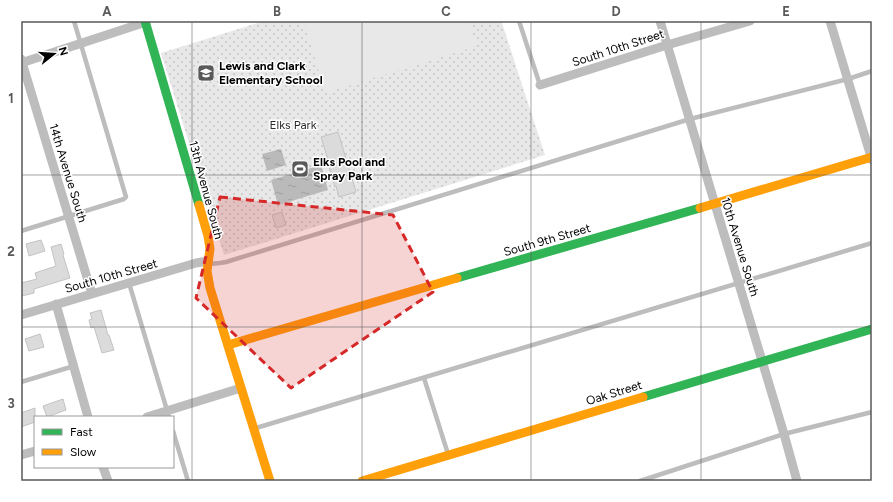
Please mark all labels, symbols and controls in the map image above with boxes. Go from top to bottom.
text: A [102,4,112,19]
text: B [273,4,281,19]
text: C [441,4,451,19]
text: D [611,4,621,19]
text: E [782,4,790,19]
street label: South 10th Street [570,26,666,69]
north arrow [34,34,74,74]
text: N [56,45,71,57]
place label: Lewis and Clark Elementary School [219,59,323,87]
school or university icon: Lewis and Clark Elementary School [196,63,216,83]
text: 1 [8,91,14,106]
park label: Elks Park [270,118,317,132]
street label: 14th Avenue South [46,122,90,224]
street label: 13th Avenue South [186,139,226,241]
place label: Elks Pool and Spray Park [313,155,385,183]
sports icon: Elks Pool and Spray Park [290,159,310,179]
street label: 10th Avenue South [718,196,762,298]
street label: South 9th Street [502,221,593,259]
text: 2 [7,244,15,259]
street label: South 10th Street [63,256,159,296]
street label: Oak Street [584,378,644,408]
text: 3 [7,396,15,411]
legend [34,416,174,468]
text: Fast [70,425,93,439]
text: Slow [70,445,97,459]

